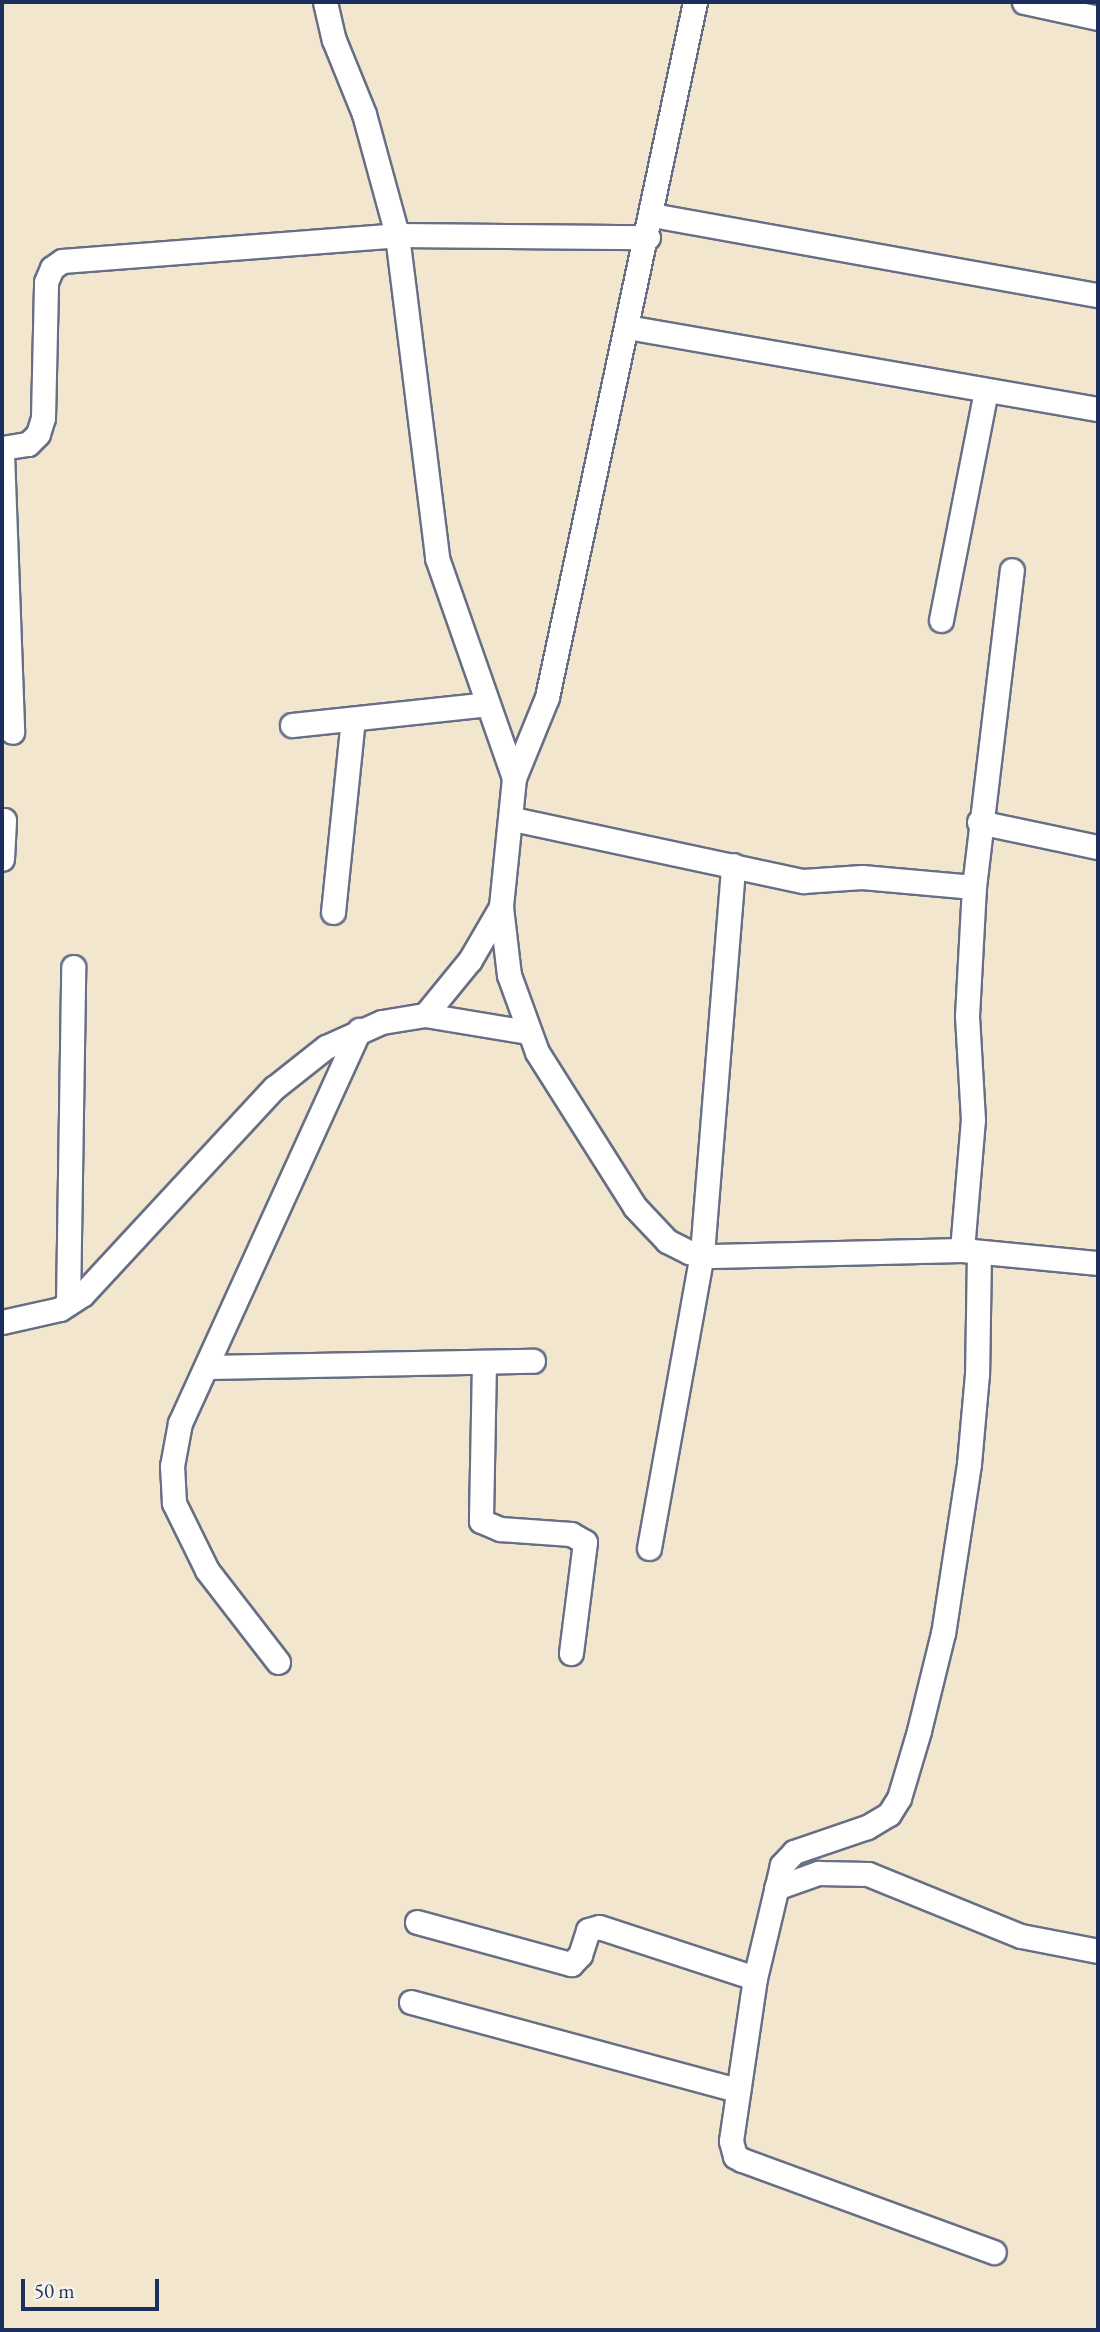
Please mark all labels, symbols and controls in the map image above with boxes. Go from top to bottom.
scale bar [24,2266,163,2310]
text: 50 m [34,2277,75,2304]

